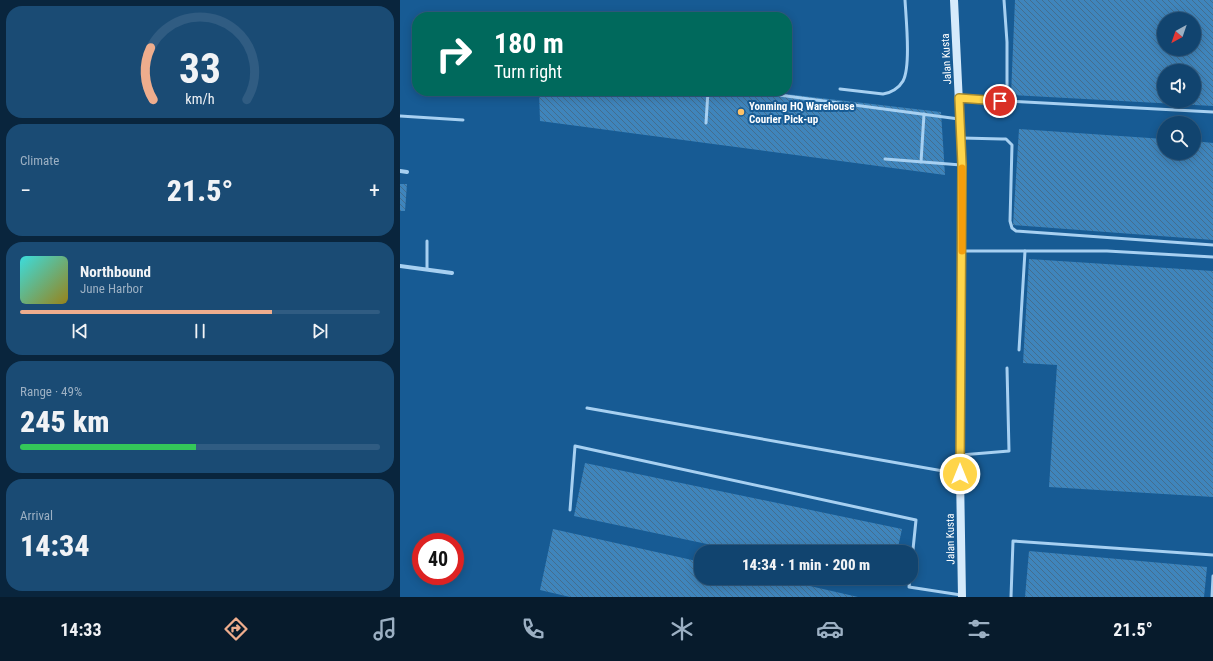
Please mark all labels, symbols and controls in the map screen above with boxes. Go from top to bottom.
north arrow [1157,12,1201,56]
map controls [1157,12,1201,160]
text: 180 m [494,27,564,60]
icon: right [428,28,480,80]
street label: Jalan Kusta [939,33,954,85]
text: 33 [179,44,221,93]
text: Turn right [494,61,562,82]
button: sound [1157,64,1201,108]
pin [983,84,1017,118]
icon: arrive [989,90,1011,112]
text: km/h [185,91,215,107]
place label: Yonming HQ Warehouse Courier Pick-up [749,100,854,126]
marker: Yonming HQ Warehouse Courier Pick-up [736,107,746,117]
button: search [1157,116,1201,160]
text: Climate [20,153,59,168]
text: 21.5° [167,173,233,208]
text: − [20,178,31,203]
text: + [369,178,380,203]
text: Northbound [80,263,151,281]
text: June Harbor [80,281,143,296]
icon: previous [69,320,91,342]
icon: pause [189,320,211,342]
icon: next [309,320,331,342]
text: Range · 49% [20,384,82,399]
text: 245 km [20,404,109,439]
position arrow [939,453,981,495]
text: Arrival [20,508,53,523]
street label: Jalan Kusta [944,513,957,565]
text: 14:34 [20,528,89,563]
speed limit sign: 40 [412,533,464,585]
text: 14:34 · 1 min · 200 m [742,556,870,574]
icon: directions [222,615,250,643]
icon: music [371,615,399,643]
icon: phone [519,615,547,643]
icon: climate [668,615,696,643]
icon: car [816,615,844,643]
icon: filters [965,615,993,643]
text: 14:33 [60,619,102,640]
text: 21.5° [1113,619,1153,640]

